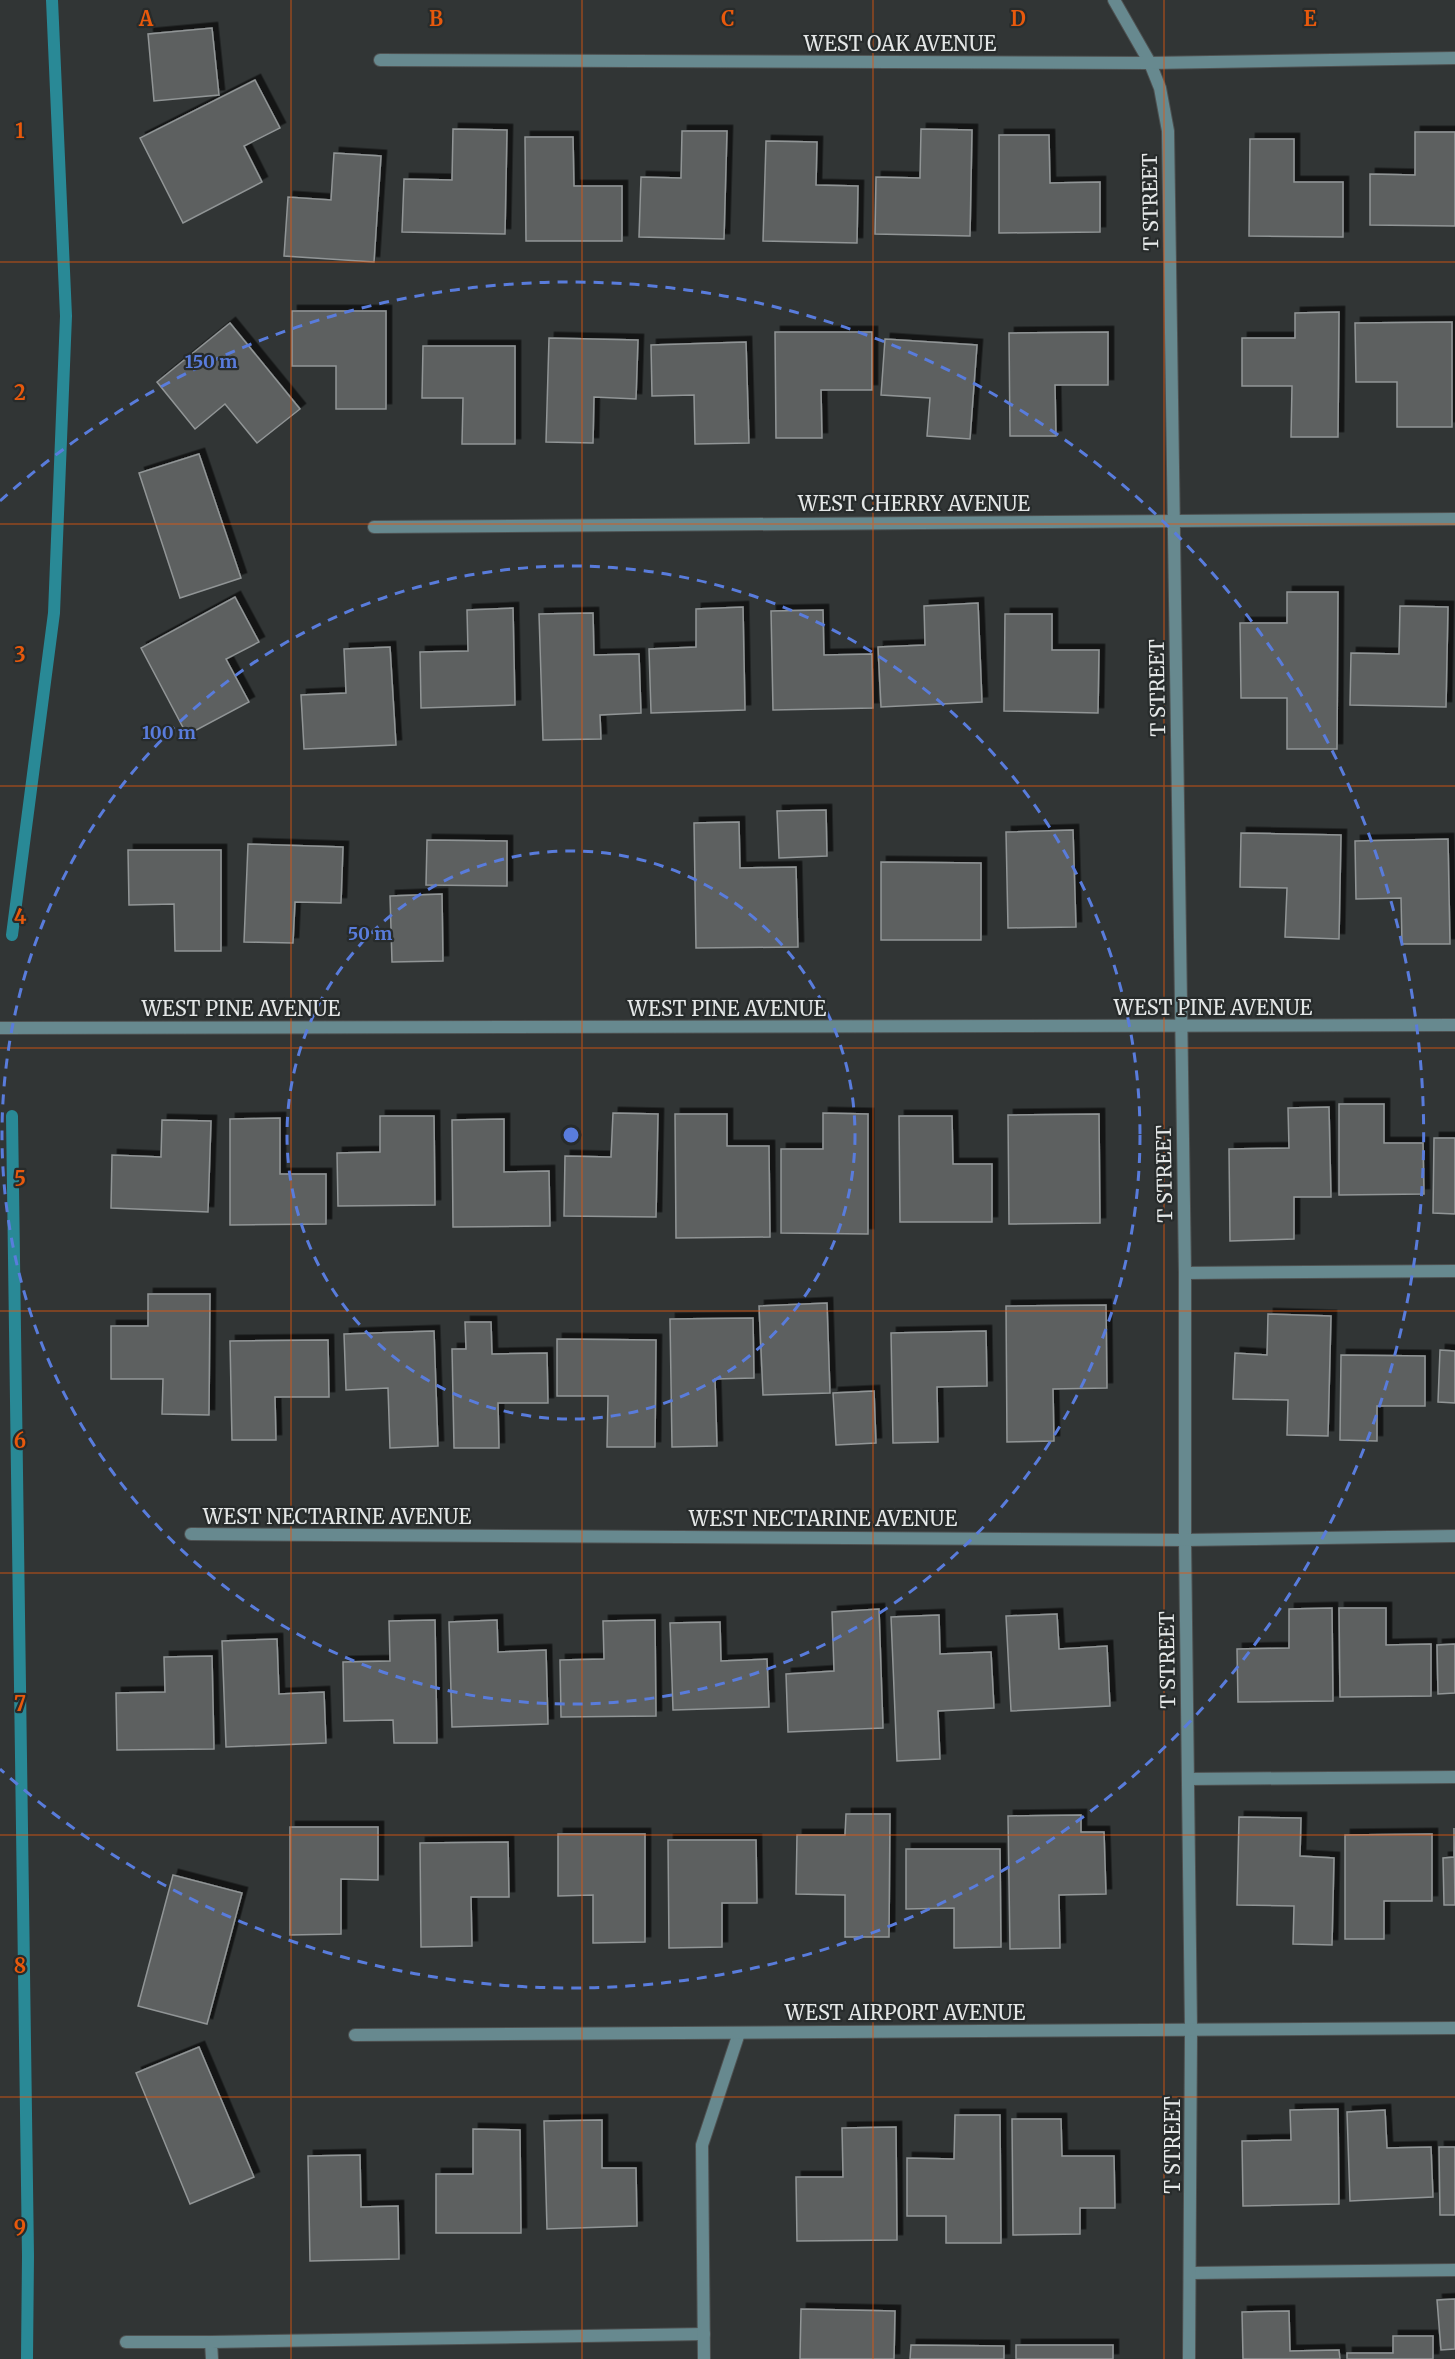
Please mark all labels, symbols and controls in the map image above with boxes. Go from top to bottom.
text: A [138,6,154,31]
text: B [429,6,443,31]
text: C [721,6,735,31]
text: D [1010,6,1026,31]
text: E [1303,6,1317,31]
street label: WEST OAK AVENUE [803,31,997,56]
text: 1 [15,118,25,143]
street label: T STREET [1137,153,1163,251]
text: 150 m [185,350,237,373]
text: 2 [14,380,26,405]
street label: WEST CHERRY AVENUE [797,491,1030,516]
street label: T STREET [1144,639,1170,737]
text: 3 [14,642,26,667]
text: 100 m [142,721,196,744]
text: 4 [14,904,27,929]
text: 50 m [348,922,392,945]
street label: WEST PINE AVENUE [1113,995,1312,1020]
street label: WEST PINE AVENUE [141,996,340,1021]
street label: WEST PINE AVENUE [627,996,826,1021]
centre of rings [561,1125,581,1145]
street label: T STREET [1151,1125,1177,1223]
text: 5 [14,1166,26,1191]
text: 6 [14,1428,26,1453]
street label: WEST NECTARINE AVENUE [202,1504,471,1529]
street label: WEST NECTARINE AVENUE [688,1506,957,1531]
street label: T STREET [1154,1611,1180,1709]
text: 7 [14,1691,26,1716]
text: 8 [14,1953,26,1978]
street label: WEST AIRPORT AVENUE [784,2000,1025,2025]
street label: T STREET [1160,2096,1185,2194]
text: 9 [14,2215,26,2240]

